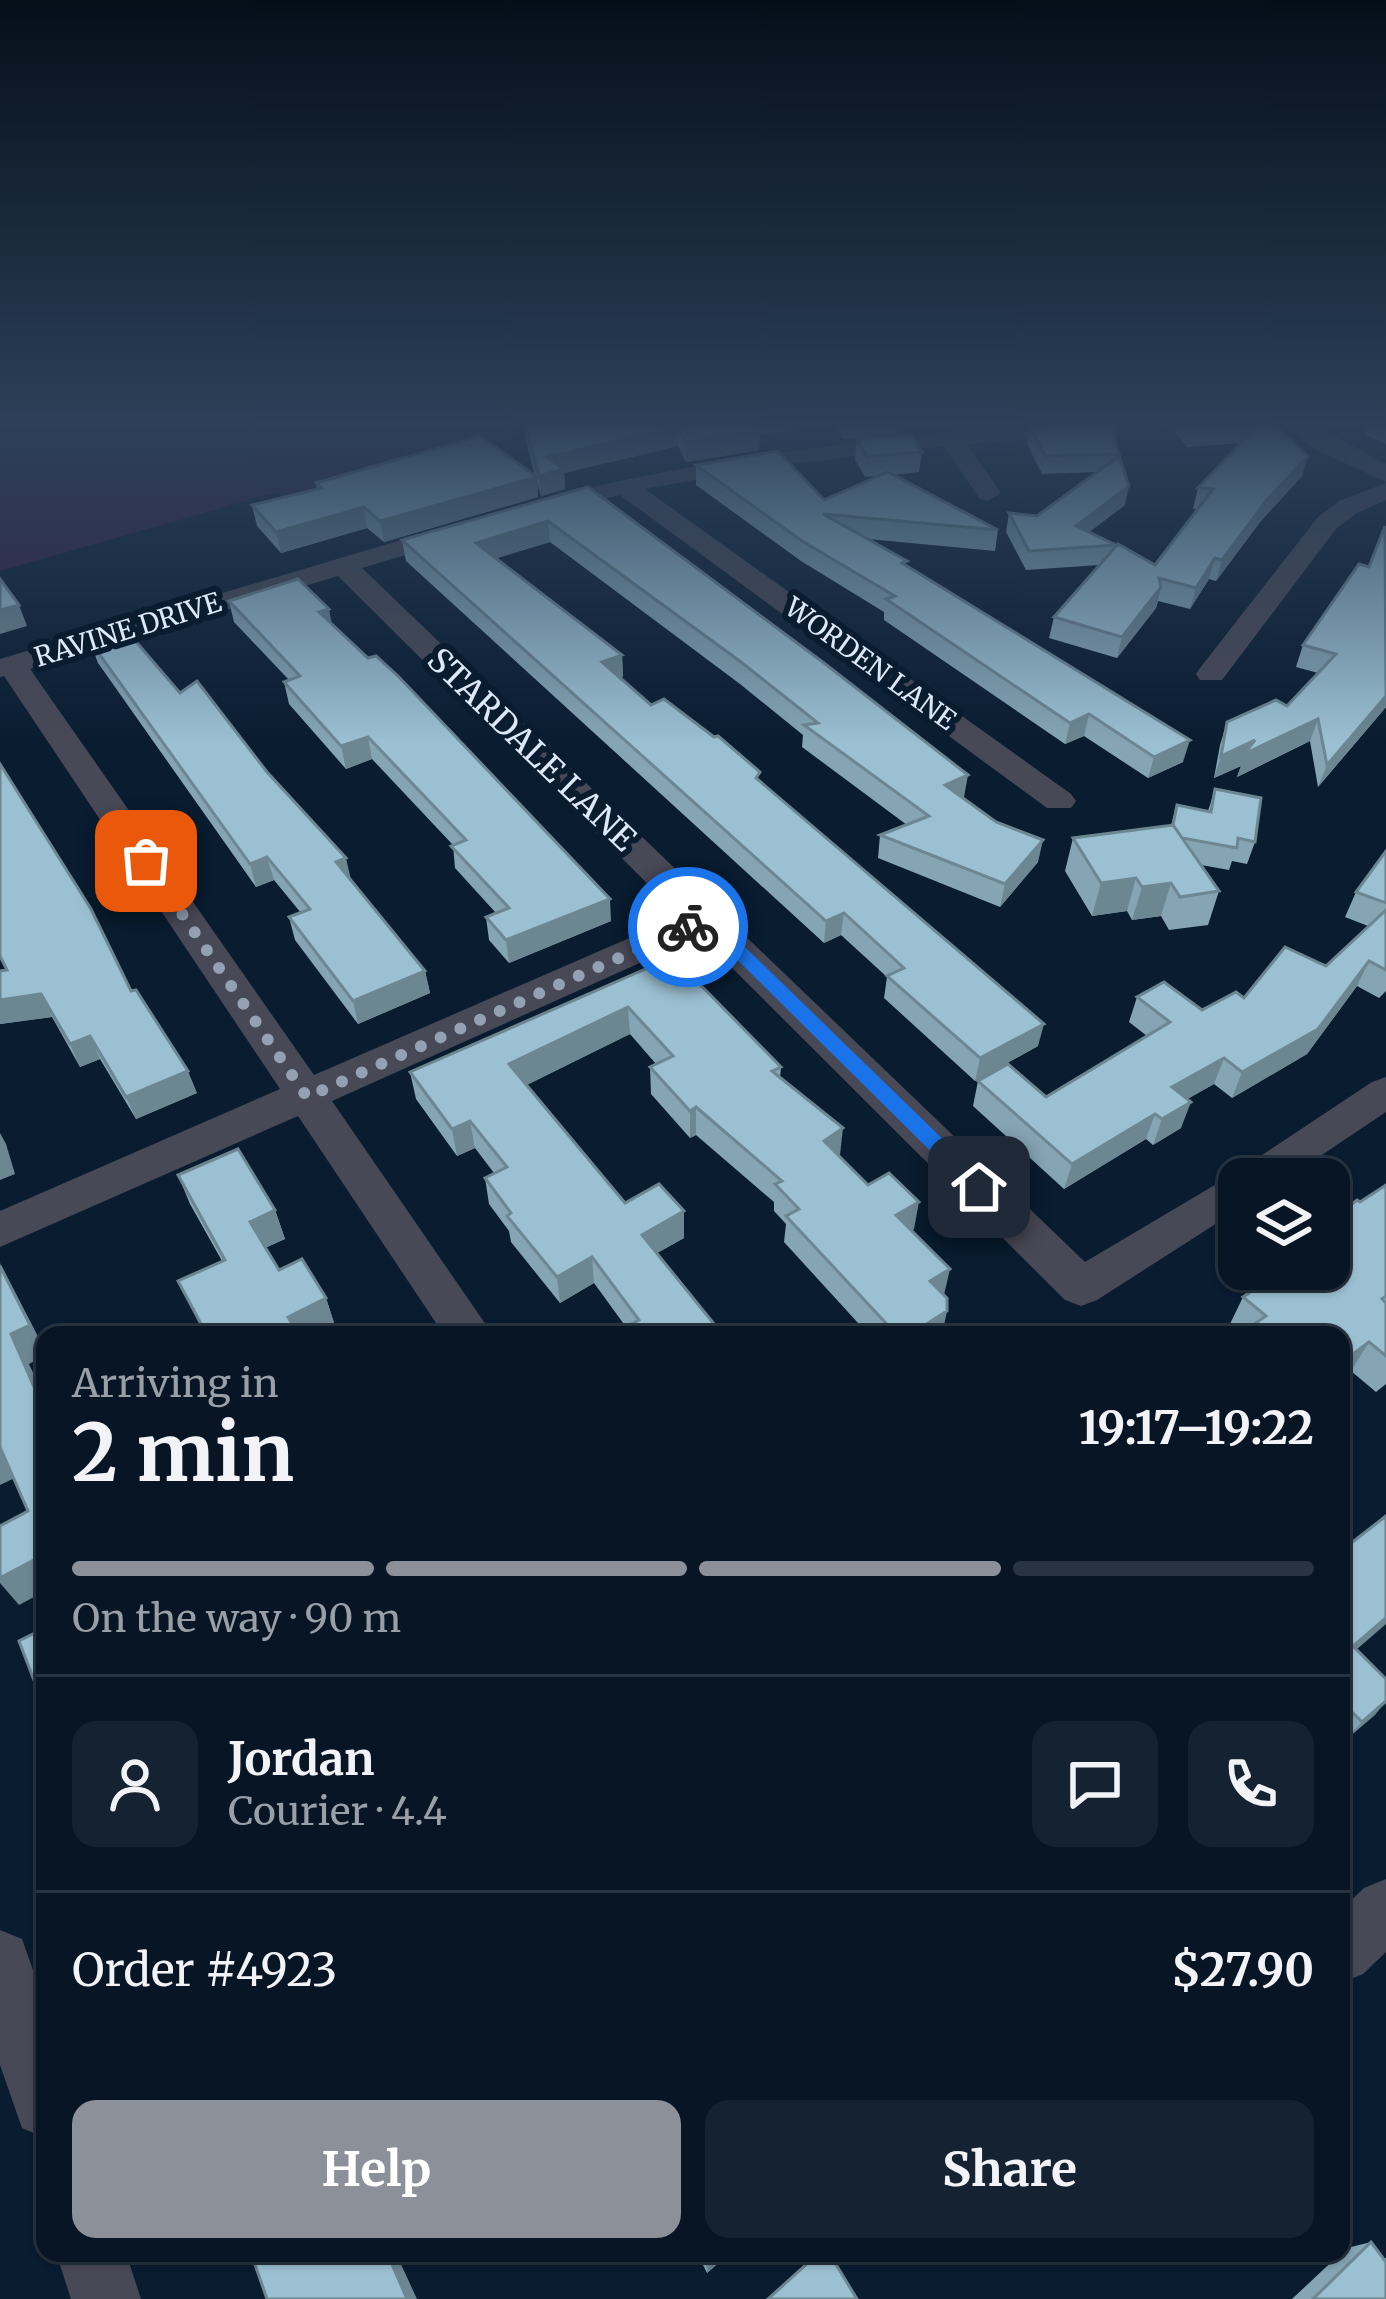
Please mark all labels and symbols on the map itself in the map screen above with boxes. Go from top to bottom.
street label: RAVINE DRIVE [30,584,225,674]
street label: WORDEN LANE [777,589,963,737]
street label: STARDALE LANE [419,639,644,859]
pin [95,810,197,912]
courier [628,867,748,987]
pin [928,1136,1030,1238]

